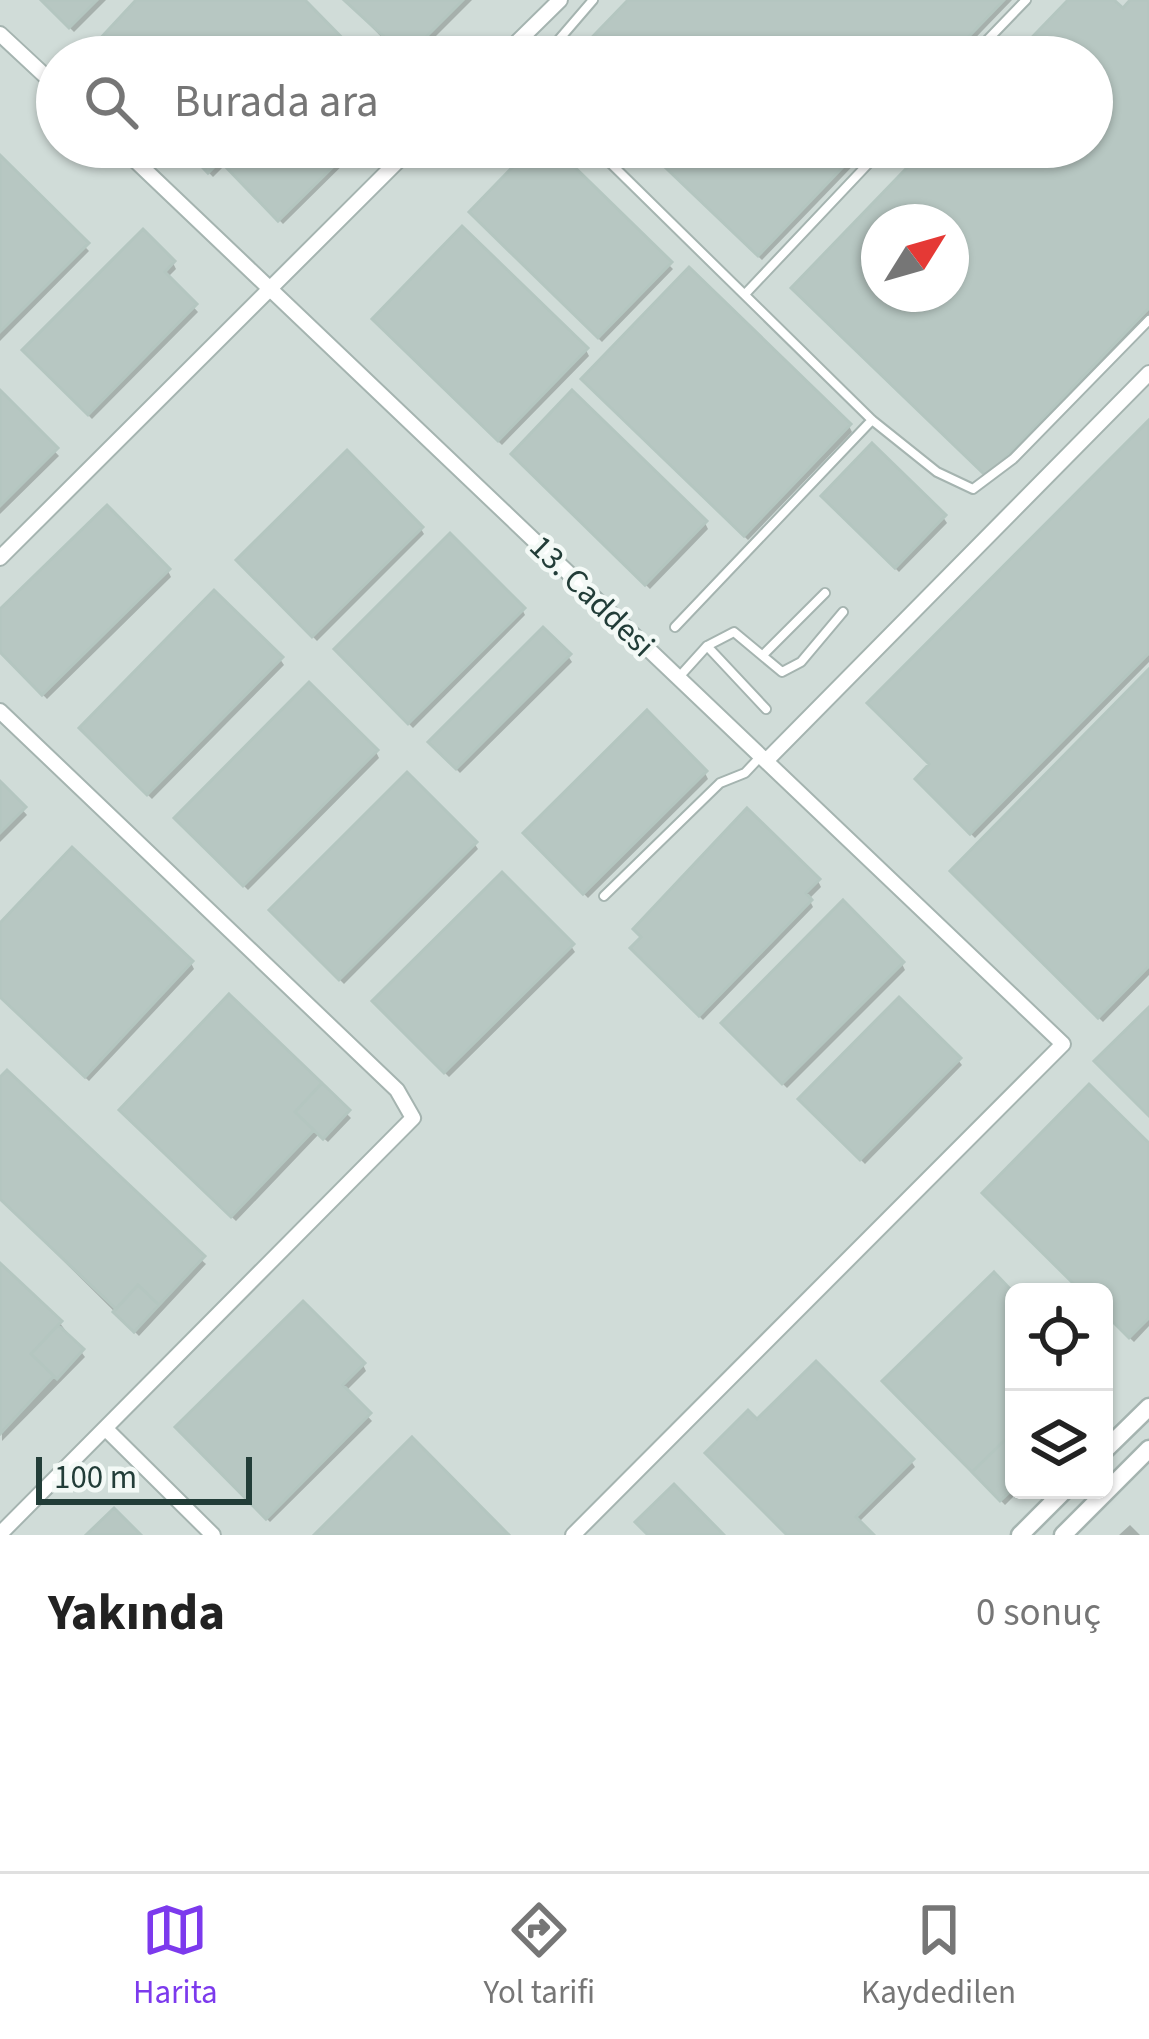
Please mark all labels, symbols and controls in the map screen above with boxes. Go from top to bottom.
search box [36,36,1113,168]
icon: search [78,69,144,135]
text: Burada ara [174,70,379,134]
north arrow [861,204,969,312]
street label: 13. Caddesi [519,524,665,668]
map controls [1005,1283,1113,1499]
button: locate [1005,1283,1113,1391]
button: layers [1005,1391,1113,1499]
scale bar [36,1451,252,1504]
text: 100 m [54,1454,137,1501]
text: Yakında [48,1577,225,1649]
text: 0 sonuç [976,1585,1101,1641]
tab: Harita [133,1897,218,2016]
tab: Yol tarifi [484,1897,595,2016]
tab: Kaydedilen [861,1897,1016,2016]

